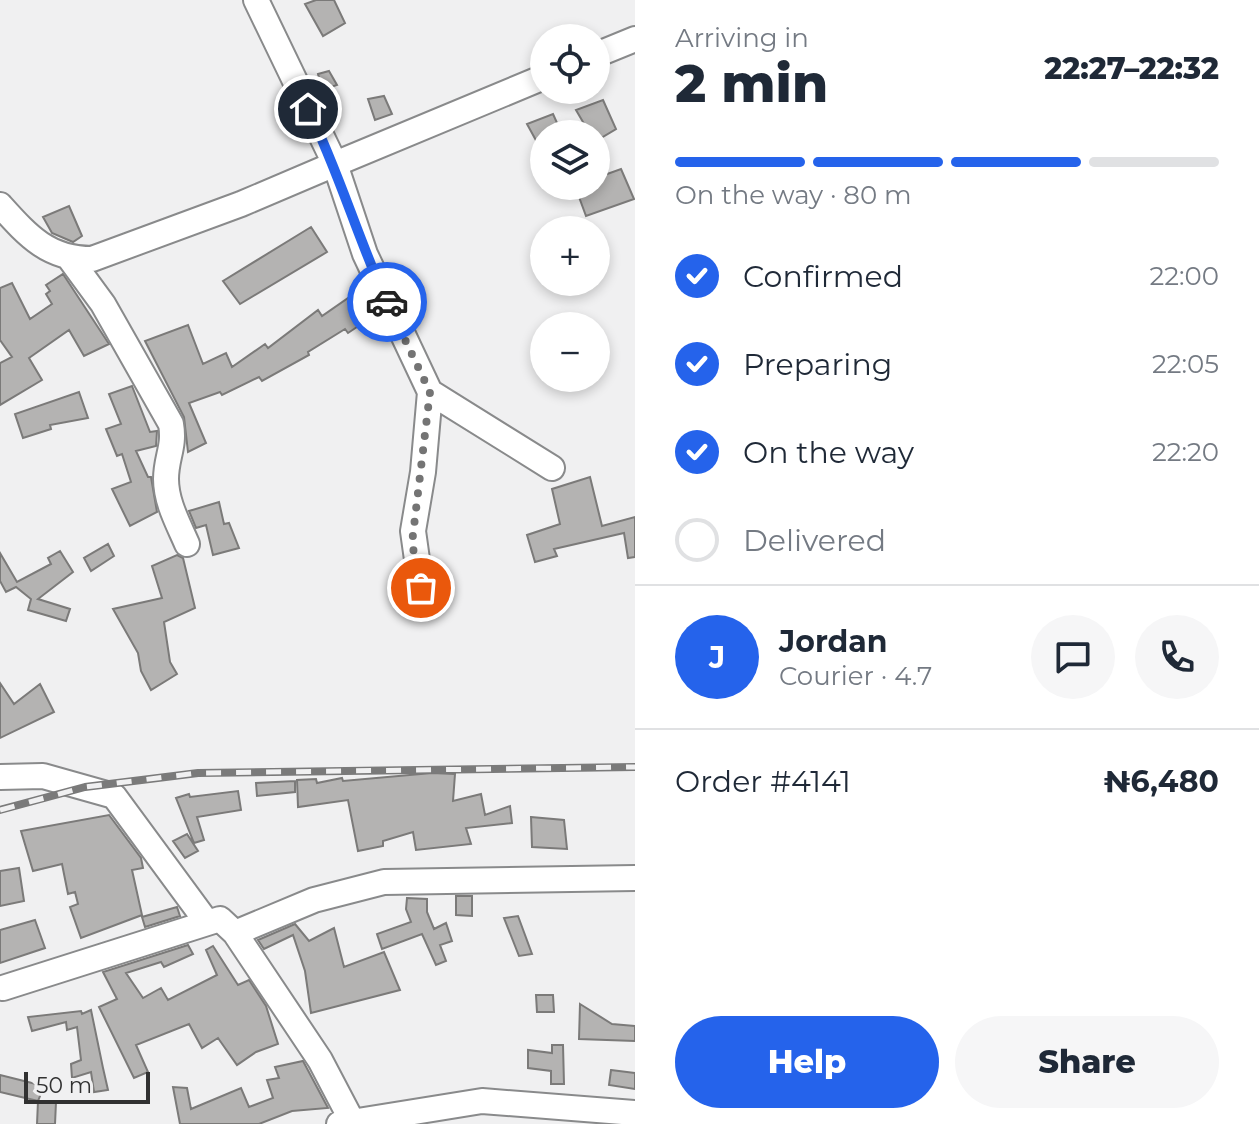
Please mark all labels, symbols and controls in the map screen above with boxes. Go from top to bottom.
text: Arriving in [675,22,809,54]
map controls [530,24,610,392]
button: locate [530,24,610,104]
text: 22:27–22:32 [1044,50,1219,87]
text: 2 min [675,52,828,115]
pin [274,75,342,143]
icon: home [286,87,330,131]
button: layers [530,120,610,200]
text: On the way · 80 m [675,179,912,211]
button: + [530,216,610,296]
icon: check [675,254,719,298]
text: Confirmed [743,258,903,295]
text: 22:00 [1150,260,1219,292]
courier [347,262,427,342]
icon: car [365,280,409,324]
button: − [530,312,610,392]
icon: check [675,342,719,386]
text: Preparing [743,346,892,383]
text: 22:05 [1152,348,1219,380]
icon: check [675,430,719,474]
text: On the way [743,434,914,471]
text: 22:20 [1152,436,1219,468]
text: Delivered [743,522,886,559]
pin [387,554,455,622]
icon: bag [399,566,443,610]
button: chat [1031,615,1115,699]
button: phone [1135,615,1219,699]
text: Jordan [779,623,888,660]
text: J [709,639,725,676]
text: Courier · 4.7 [779,660,932,692]
text: Order #4141 [675,763,851,800]
text: ₦6,480 [1104,763,1219,800]
button: Help [675,1016,939,1108]
button: Share [955,1016,1219,1108]
scale bar [24,1068,150,1104]
text: 50 m [36,1072,92,1099]

